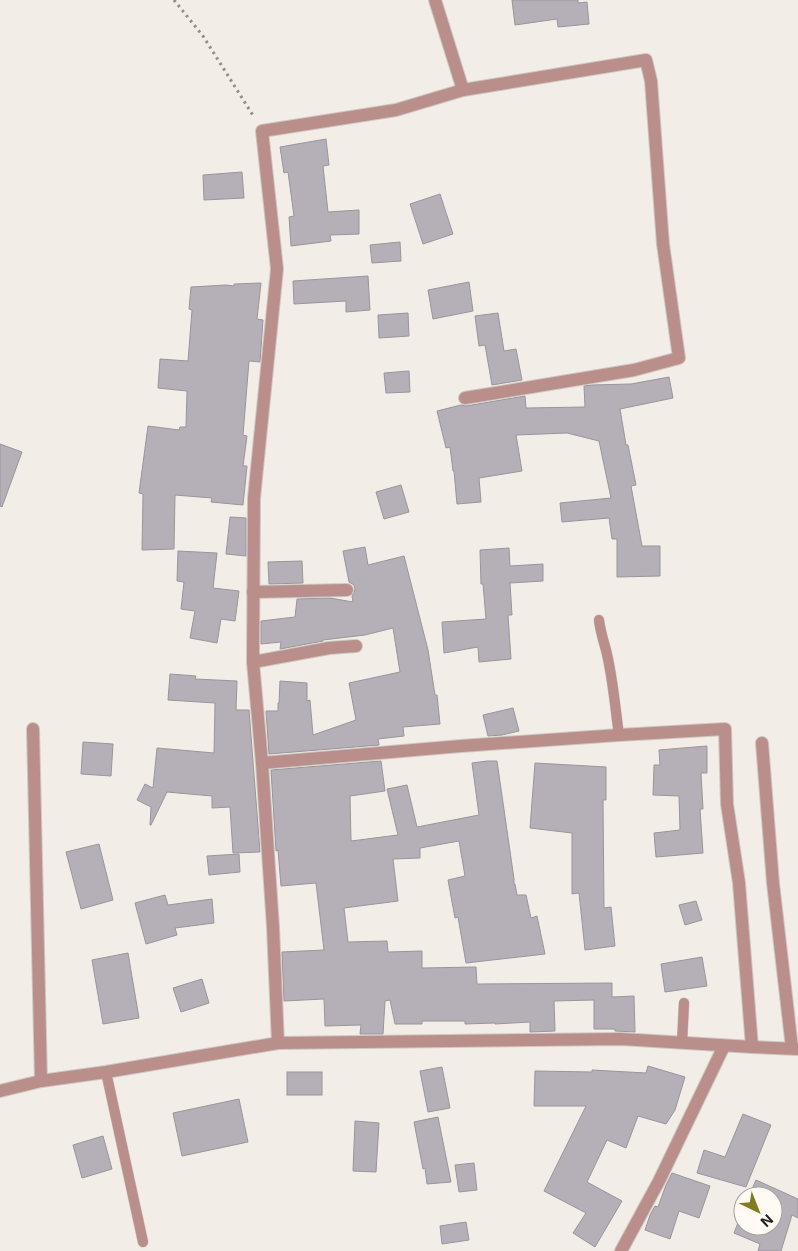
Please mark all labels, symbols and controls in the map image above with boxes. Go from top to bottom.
north arrow [733,1186,783,1236]
text: N [758,1211,777,1231]

